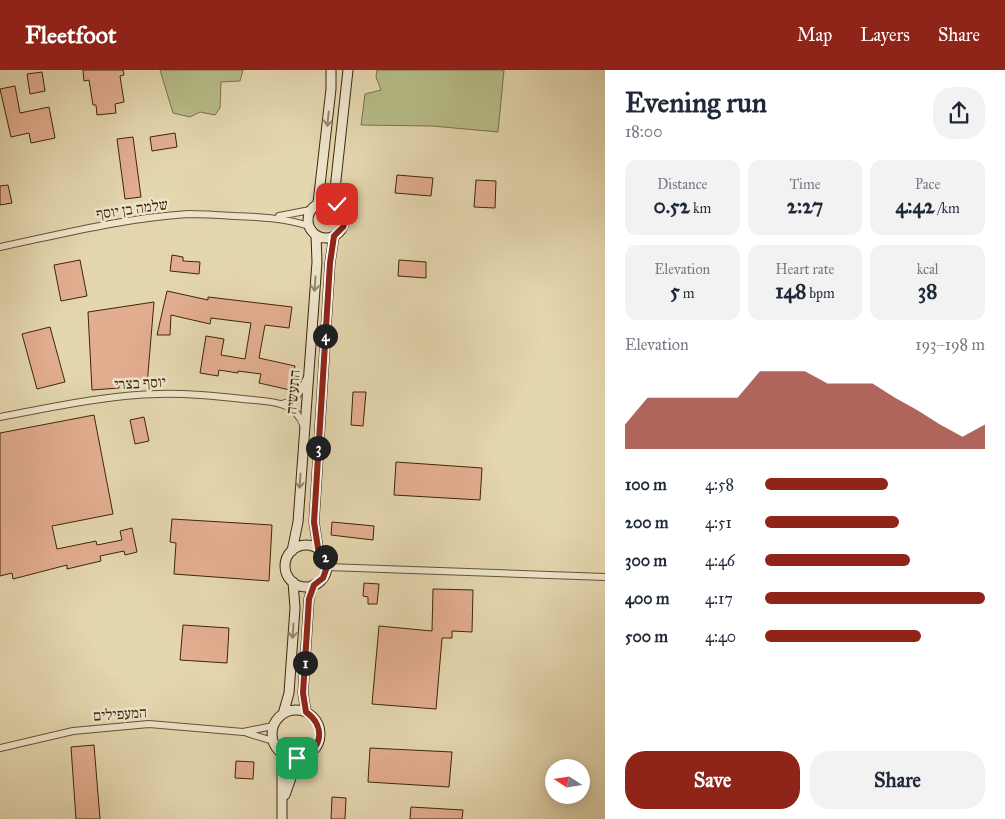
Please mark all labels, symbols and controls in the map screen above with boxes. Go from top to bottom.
text: Fleetfoot [25,20,117,50]
text: Map [797,24,832,46]
text: Layers [860,24,910,46]
text: Share [938,24,980,46]
text: Evening run [625,85,767,120]
button: share [933,87,985,139]
one-way arrow [323,110,333,126]
text: 18:00 [625,122,662,141]
text: Distance [657,176,707,193]
text: Time [789,176,820,193]
text: Pace [915,176,940,193]
pin [316,183,358,225]
icon: check [323,190,351,218]
text: 0.52 [653,193,690,219]
text: 2:27 [787,193,823,219]
text: 4:42 [896,193,935,219]
street label: שלמה בן יוסף [95,195,169,223]
text: km [690,200,711,217]
text: /km [935,200,960,217]
text: Elevation [655,261,710,278]
text: Heart rate [776,261,834,278]
text: kcal [917,261,939,278]
one-way arrow [310,276,320,292]
text: 5 [670,278,680,304]
text: 148 [775,278,806,304]
text: 38 [918,278,937,304]
text: m [680,285,695,302]
text: bpm [806,285,835,302]
pin: 4 [312,324,338,348]
text: 4 [322,328,329,345]
text: Elevation [625,335,689,354]
text: 193–198 m [915,335,985,354]
street label: התעשיה [282,369,304,415]
street label: יוסף בצרי [114,373,166,393]
pin: 3 [306,436,330,460]
text: 3 [316,440,321,457]
one-way arrow [296,473,305,489]
text: 100 m [625,475,667,494]
text: 4:58 [705,475,734,494]
text: 200 m [625,513,668,532]
text: 4:51 [705,513,732,532]
pin: 2 [312,544,338,570]
text: 2 [322,549,329,566]
text: 300 m [625,551,667,570]
text: 4:46 [705,551,735,570]
text: 400 m [625,589,669,608]
text: 4:17 [705,589,733,608]
one-way arrow [289,623,298,639]
text: 500 m [625,627,668,646]
text: 4:40 [705,627,736,646]
pin: 1 [292,650,318,676]
text: 1 [303,655,308,672]
street label: המעפילים [92,703,148,725]
pin [276,737,318,779]
icon: arrive [283,744,311,772]
button: Save [625,751,800,809]
button: Share [810,751,985,809]
north arrow [545,759,590,804]
map controls [545,759,590,804]

